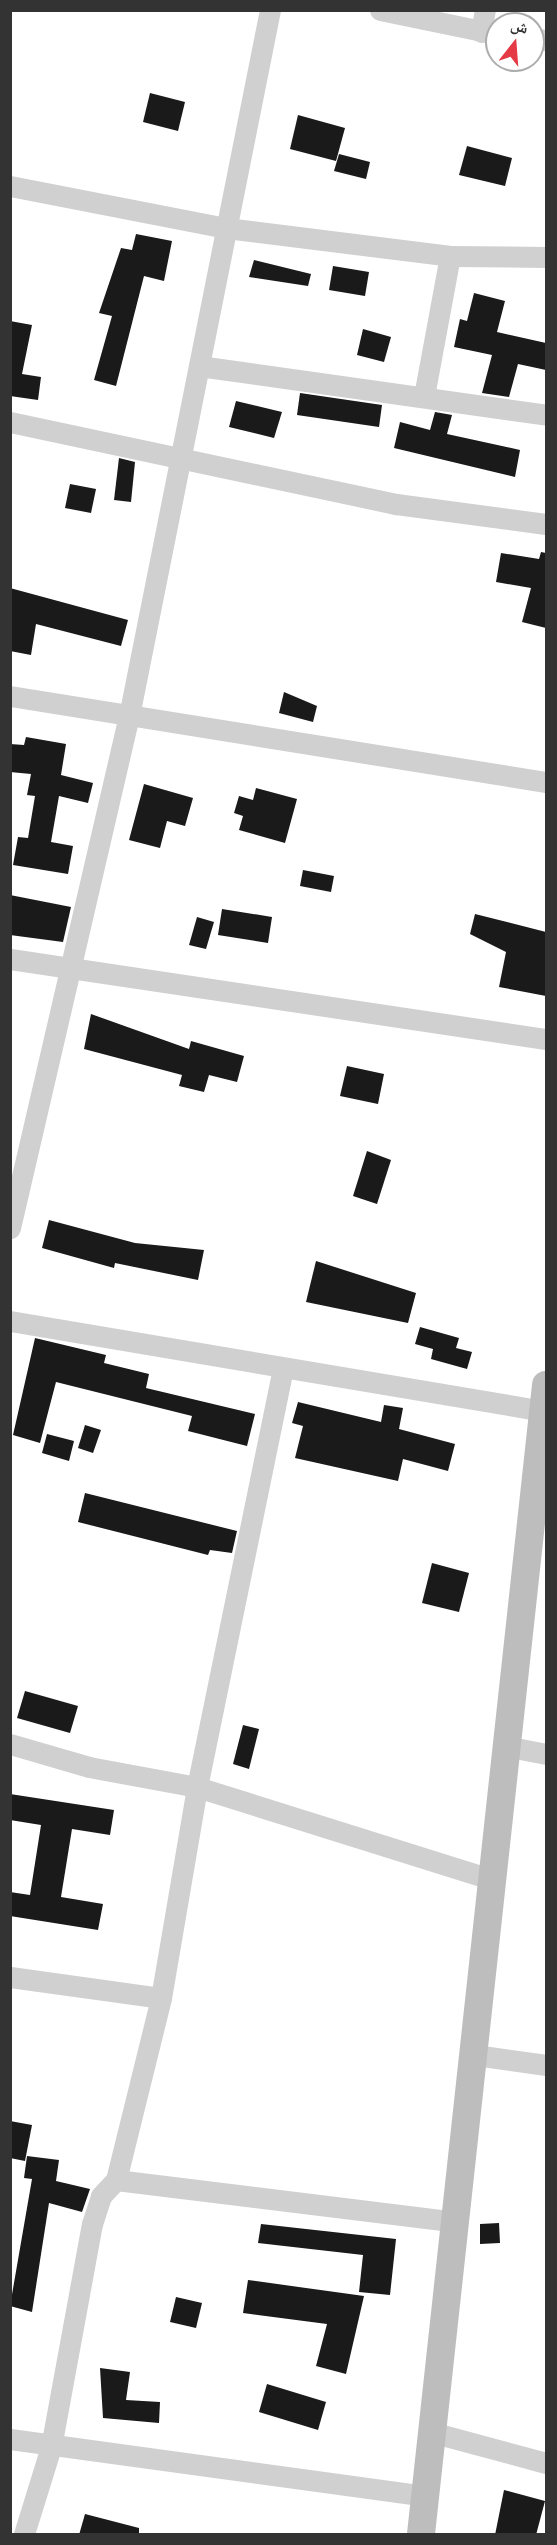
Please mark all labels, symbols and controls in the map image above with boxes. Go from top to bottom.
north arrow [485,12,545,72]
text: ش [509,14,531,39]

